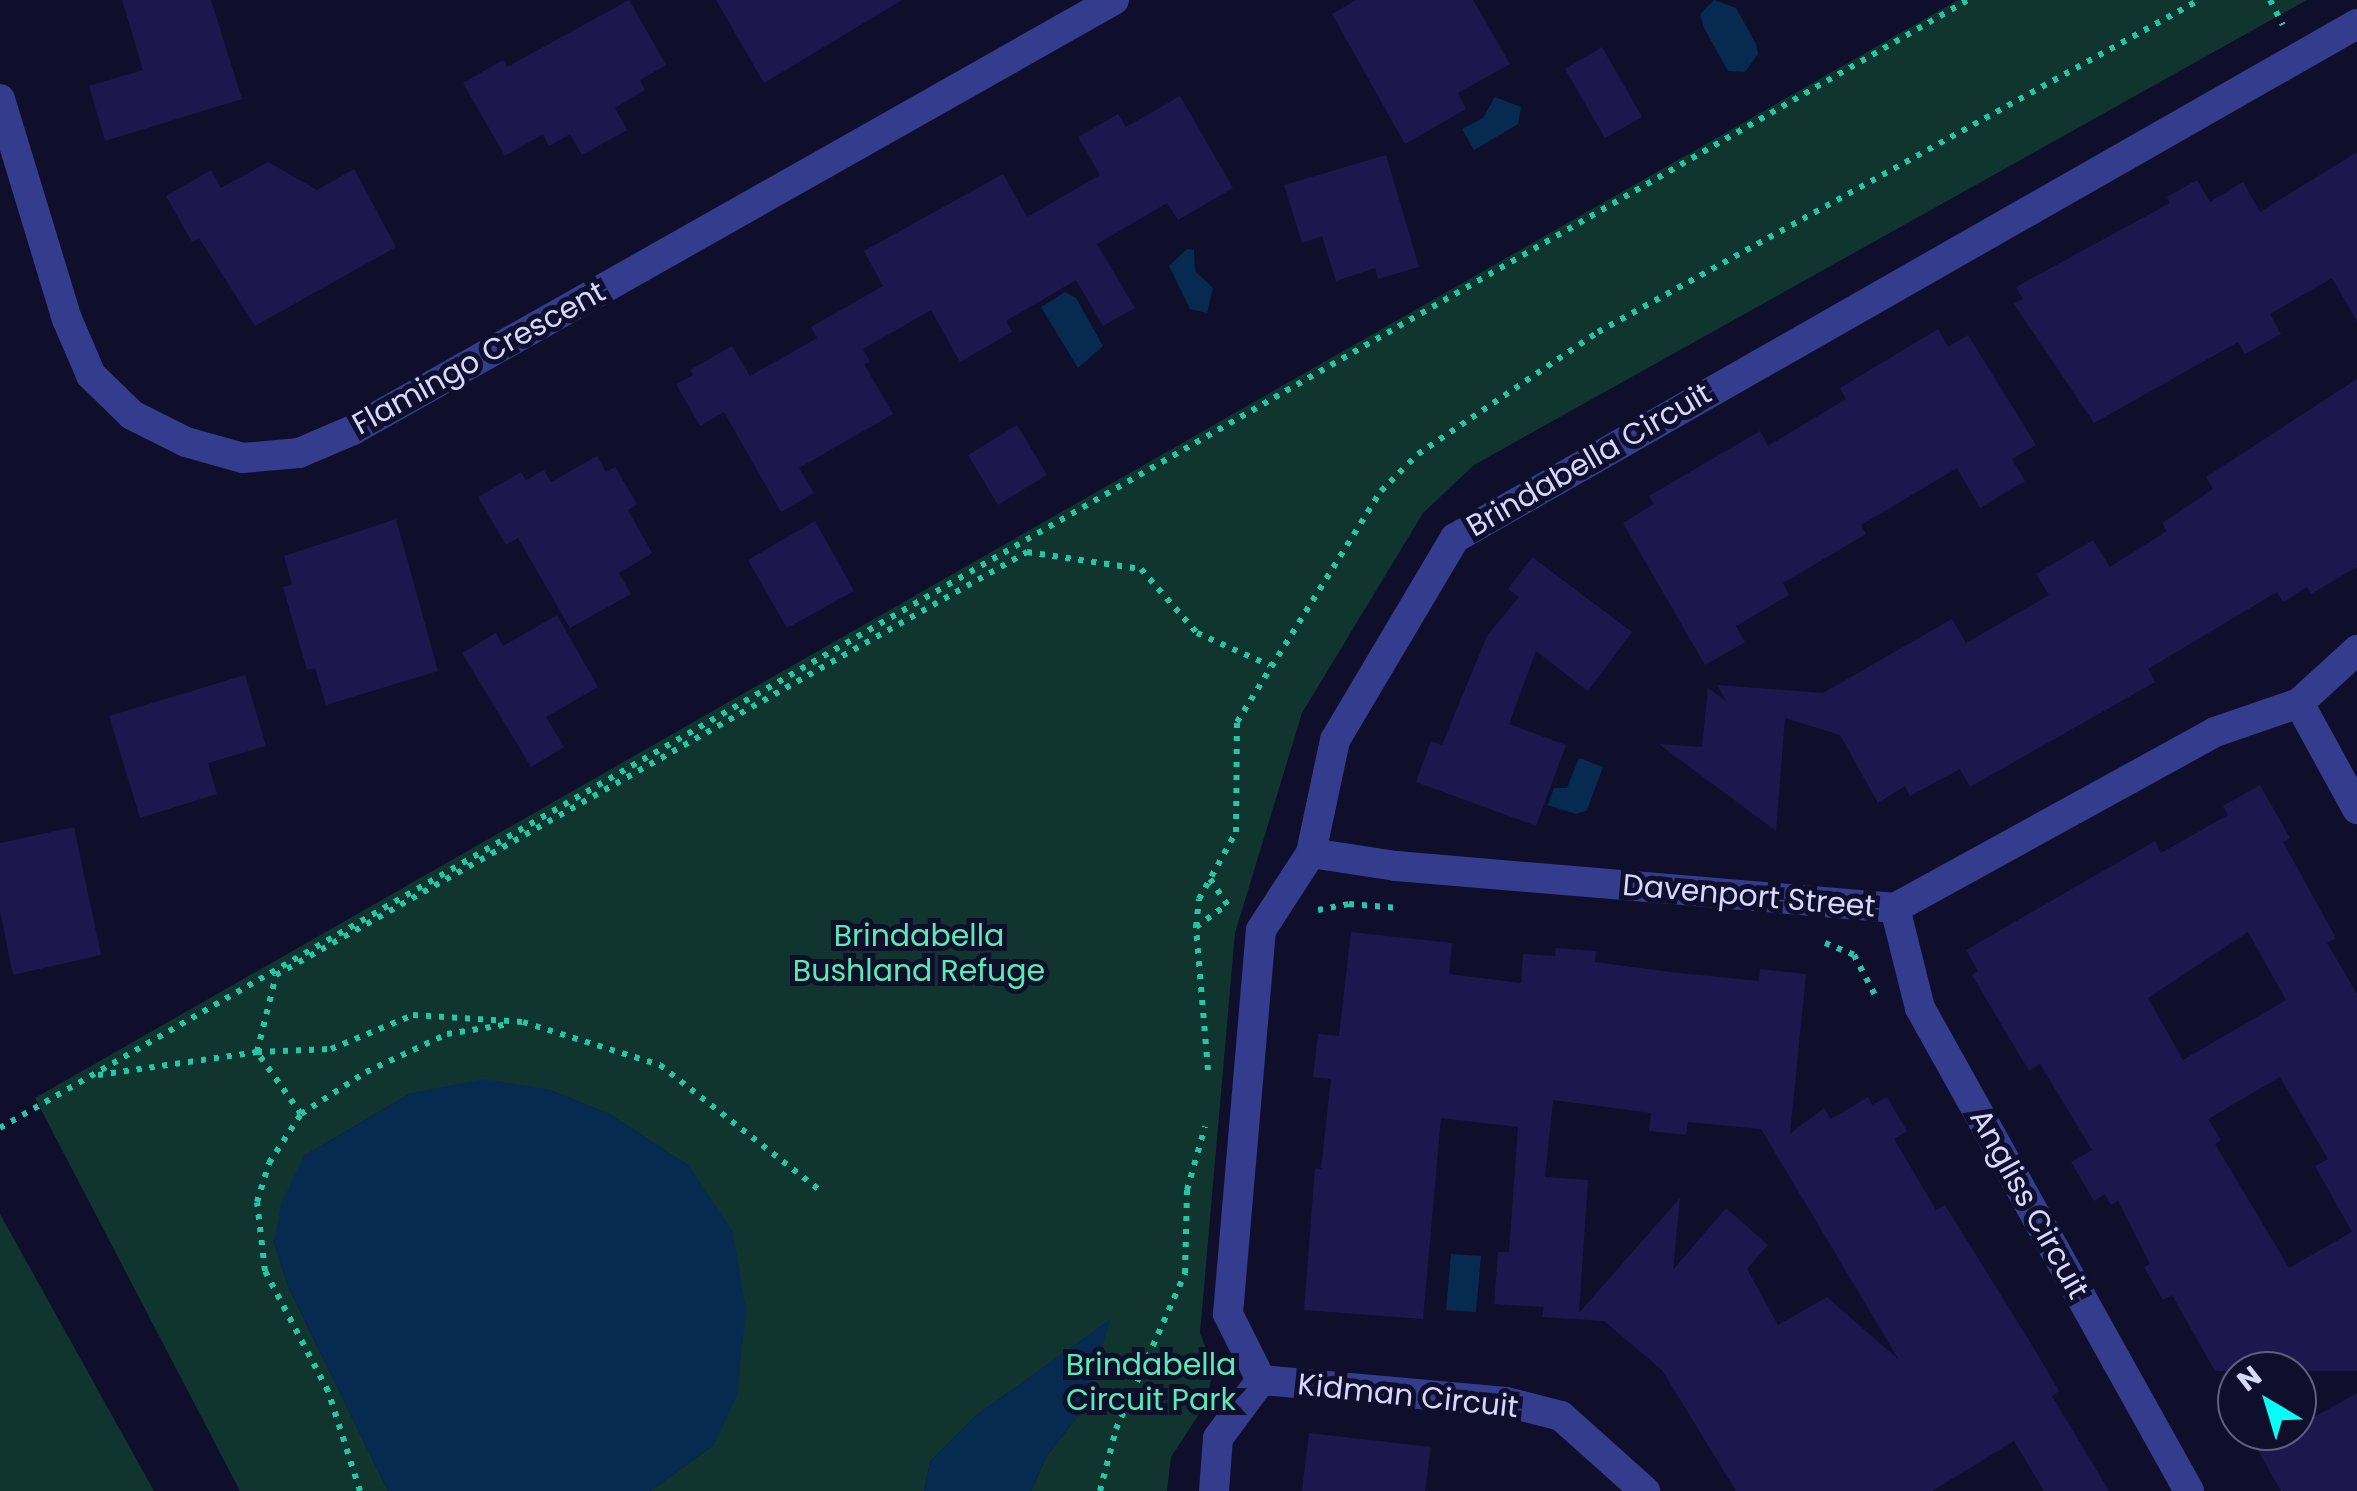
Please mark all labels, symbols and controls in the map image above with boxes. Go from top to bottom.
street label: Flamingo Crescent [346,274,612,442]
street label: Brindabella Circuit [1460,375,1718,545]
street label: Davenport Street [1621,867,1877,925]
park label: Brindabella Bushland Refuge [793,918,1045,988]
street label: Angliss Circuit [1962,1103,2096,1305]
park label: Brindabella Circuit Park [1066,1347,1236,1418]
north arrow [2217,1351,2317,1451]
text: N [2229,1357,2270,1400]
street label: Kidman Circuit [1296,1367,1520,1425]

